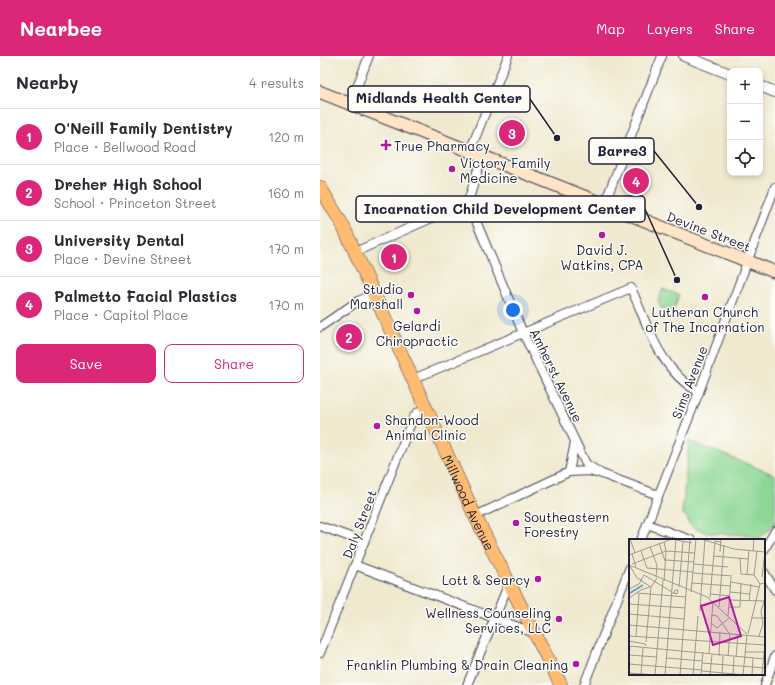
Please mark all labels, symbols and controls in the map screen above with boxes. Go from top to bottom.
text: Nearbee [20,16,102,41]
text: Map [596,19,625,38]
text: Layers [647,19,693,38]
text: Share [715,19,755,38]
map controls [727,68,763,176]
button: + [727,68,763,104]
text: Nearby [16,71,78,93]
text: 4 results [249,74,304,91]
callout: Midlands Health Center [348,86,530,112]
text: Midlands Health Center [356,88,522,107]
button: − [727,104,763,140]
text: O'Neill Family Dentistry [54,118,233,138]
pin: 3 [499,118,525,148]
text: 1 [26,128,32,145]
text: 120 m [268,128,304,145]
place label: True Pharmacy [394,137,490,154]
text: Place · Bellwood Road [54,138,196,155]
callout: Barre3 [589,138,654,164]
marker: True Pharmacy [381,140,391,150]
button: locate [727,140,763,176]
text: Barre3 [597,141,647,160]
place label: Victory Family Medicine [460,154,551,186]
marker: Victory Family Medicine [447,164,457,174]
pin: 4 [623,166,649,196]
text: Dreher High School [54,174,202,194]
text: 2 [25,184,33,201]
text: 160 m [268,184,304,201]
text: School · Princeton Street [54,194,216,211]
callout: Incarnation Child Development Center [356,196,645,222]
text: Incarnation Child Development Center [364,199,636,218]
street label: Devine Street [665,207,754,255]
text: University Dental [54,230,184,250]
marker: David J. Watkins, CPA [597,230,607,240]
text: 3 [25,240,33,257]
text: 170 m [268,240,304,257]
place label: David J. Watkins, CPA [561,241,643,273]
pin: 1 [381,242,407,272]
text: Place · Devine Street [54,250,192,267]
place label: Studio Marshall [350,280,403,312]
text: Palmetto Facial Plastics [54,286,237,306]
marker: Studio Marshall [406,290,416,300]
marker: Lutheran Church of The Incarnation [700,292,710,302]
text: 4 [25,296,33,313]
text: 170 m [268,296,304,313]
your location [503,300,523,320]
place label: Lutheran Church of The Incarnation [646,303,764,335]
text: Place · Capitol Place [54,306,188,323]
marker: Gelardi Chiropractic [412,306,422,316]
place label: Gelardi Chiropractic [376,317,459,349]
pin: 2 [336,322,362,352]
street label: Amherst Avenue [527,325,587,425]
street label: Sims Avenue [667,343,711,421]
button: Save [16,344,156,383]
button: Share [164,344,304,383]
place label: Shandon-Wood Animal Clinic [385,411,479,443]
marker: Shandon-Wood Animal Clinic [372,421,382,431]
street label: Millwood Avenue [440,452,499,553]
street label: Daly Street [338,487,380,561]
place label: Southeastern Forestry [524,508,609,540]
marker: Southeastern Forestry [511,518,521,528]
inset map [629,539,765,675]
place label: Lott & Searcy [442,571,530,588]
marker: Lott & Searcy [533,574,543,584]
place label: Wellness Counseling Services, LLC [425,604,551,636]
marker: Wellness Counseling Services, LLC [554,614,564,624]
place label: Franklin Plumbing & Drain Cleaning [347,656,568,673]
marker: Franklin Plumbing & Drain Cleaning [571,659,581,669]

